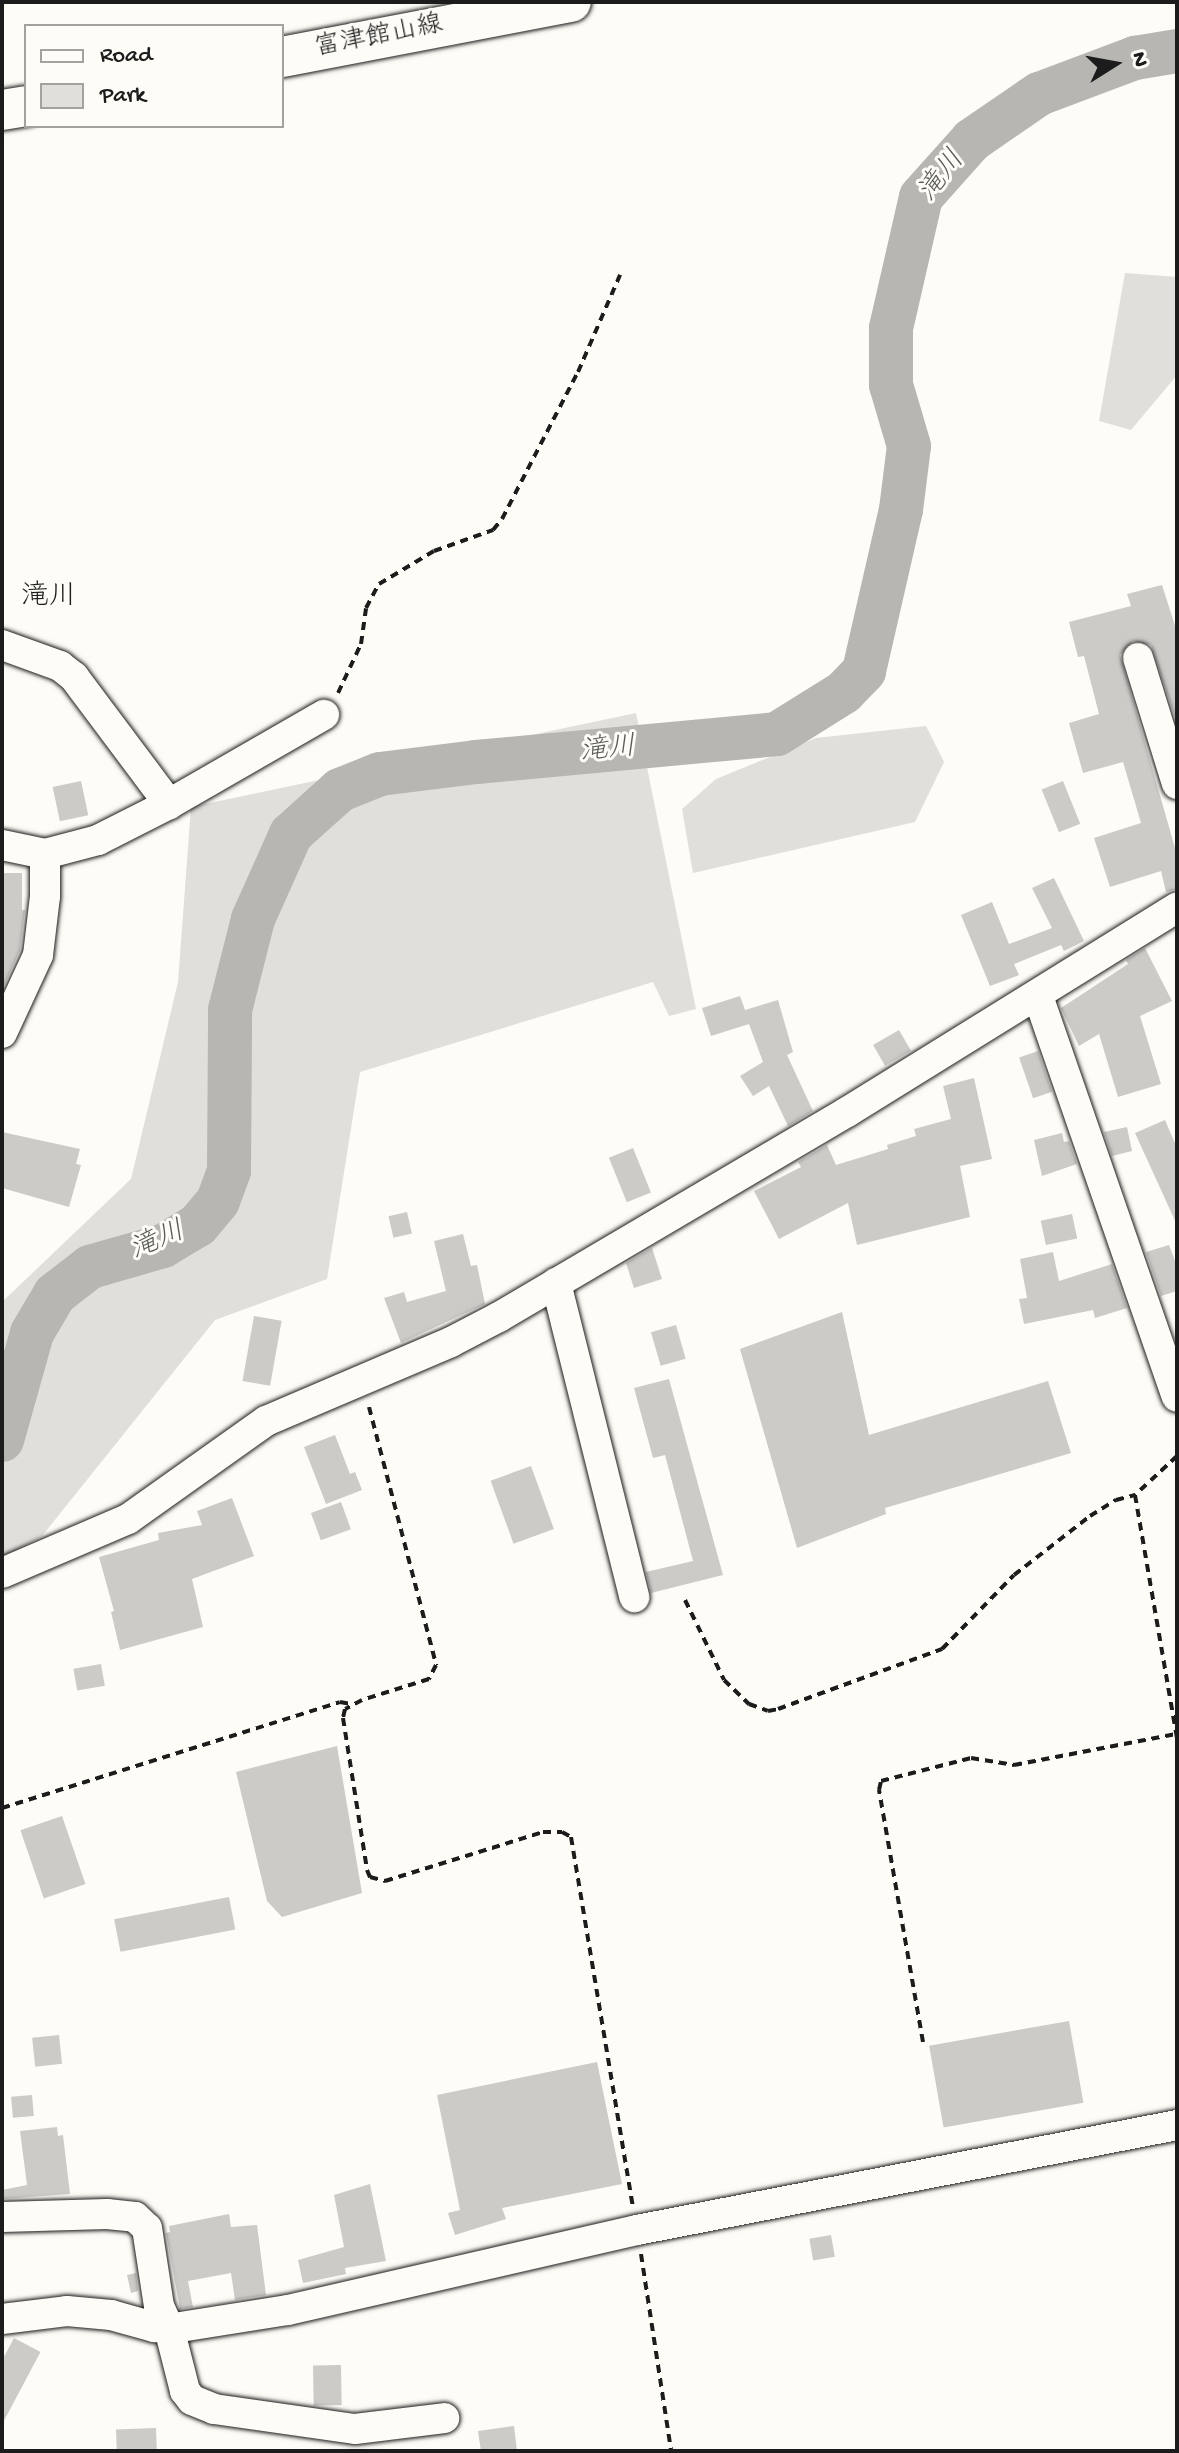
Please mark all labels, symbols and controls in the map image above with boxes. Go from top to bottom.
street label: 富津館山線 [312,10,446,66]
legend [24,24,284,128]
north arrow [1075,24,1155,104]
text: Road [100,42,152,71]
text: N [1124,50,1153,69]
text: Park [100,82,146,111]
water label: 滝川 [913,145,973,209]
district label: 滝川 [21,581,77,615]
water label: 滝川 [578,731,638,771]
water label: 滝川 [126,1216,190,1268]

